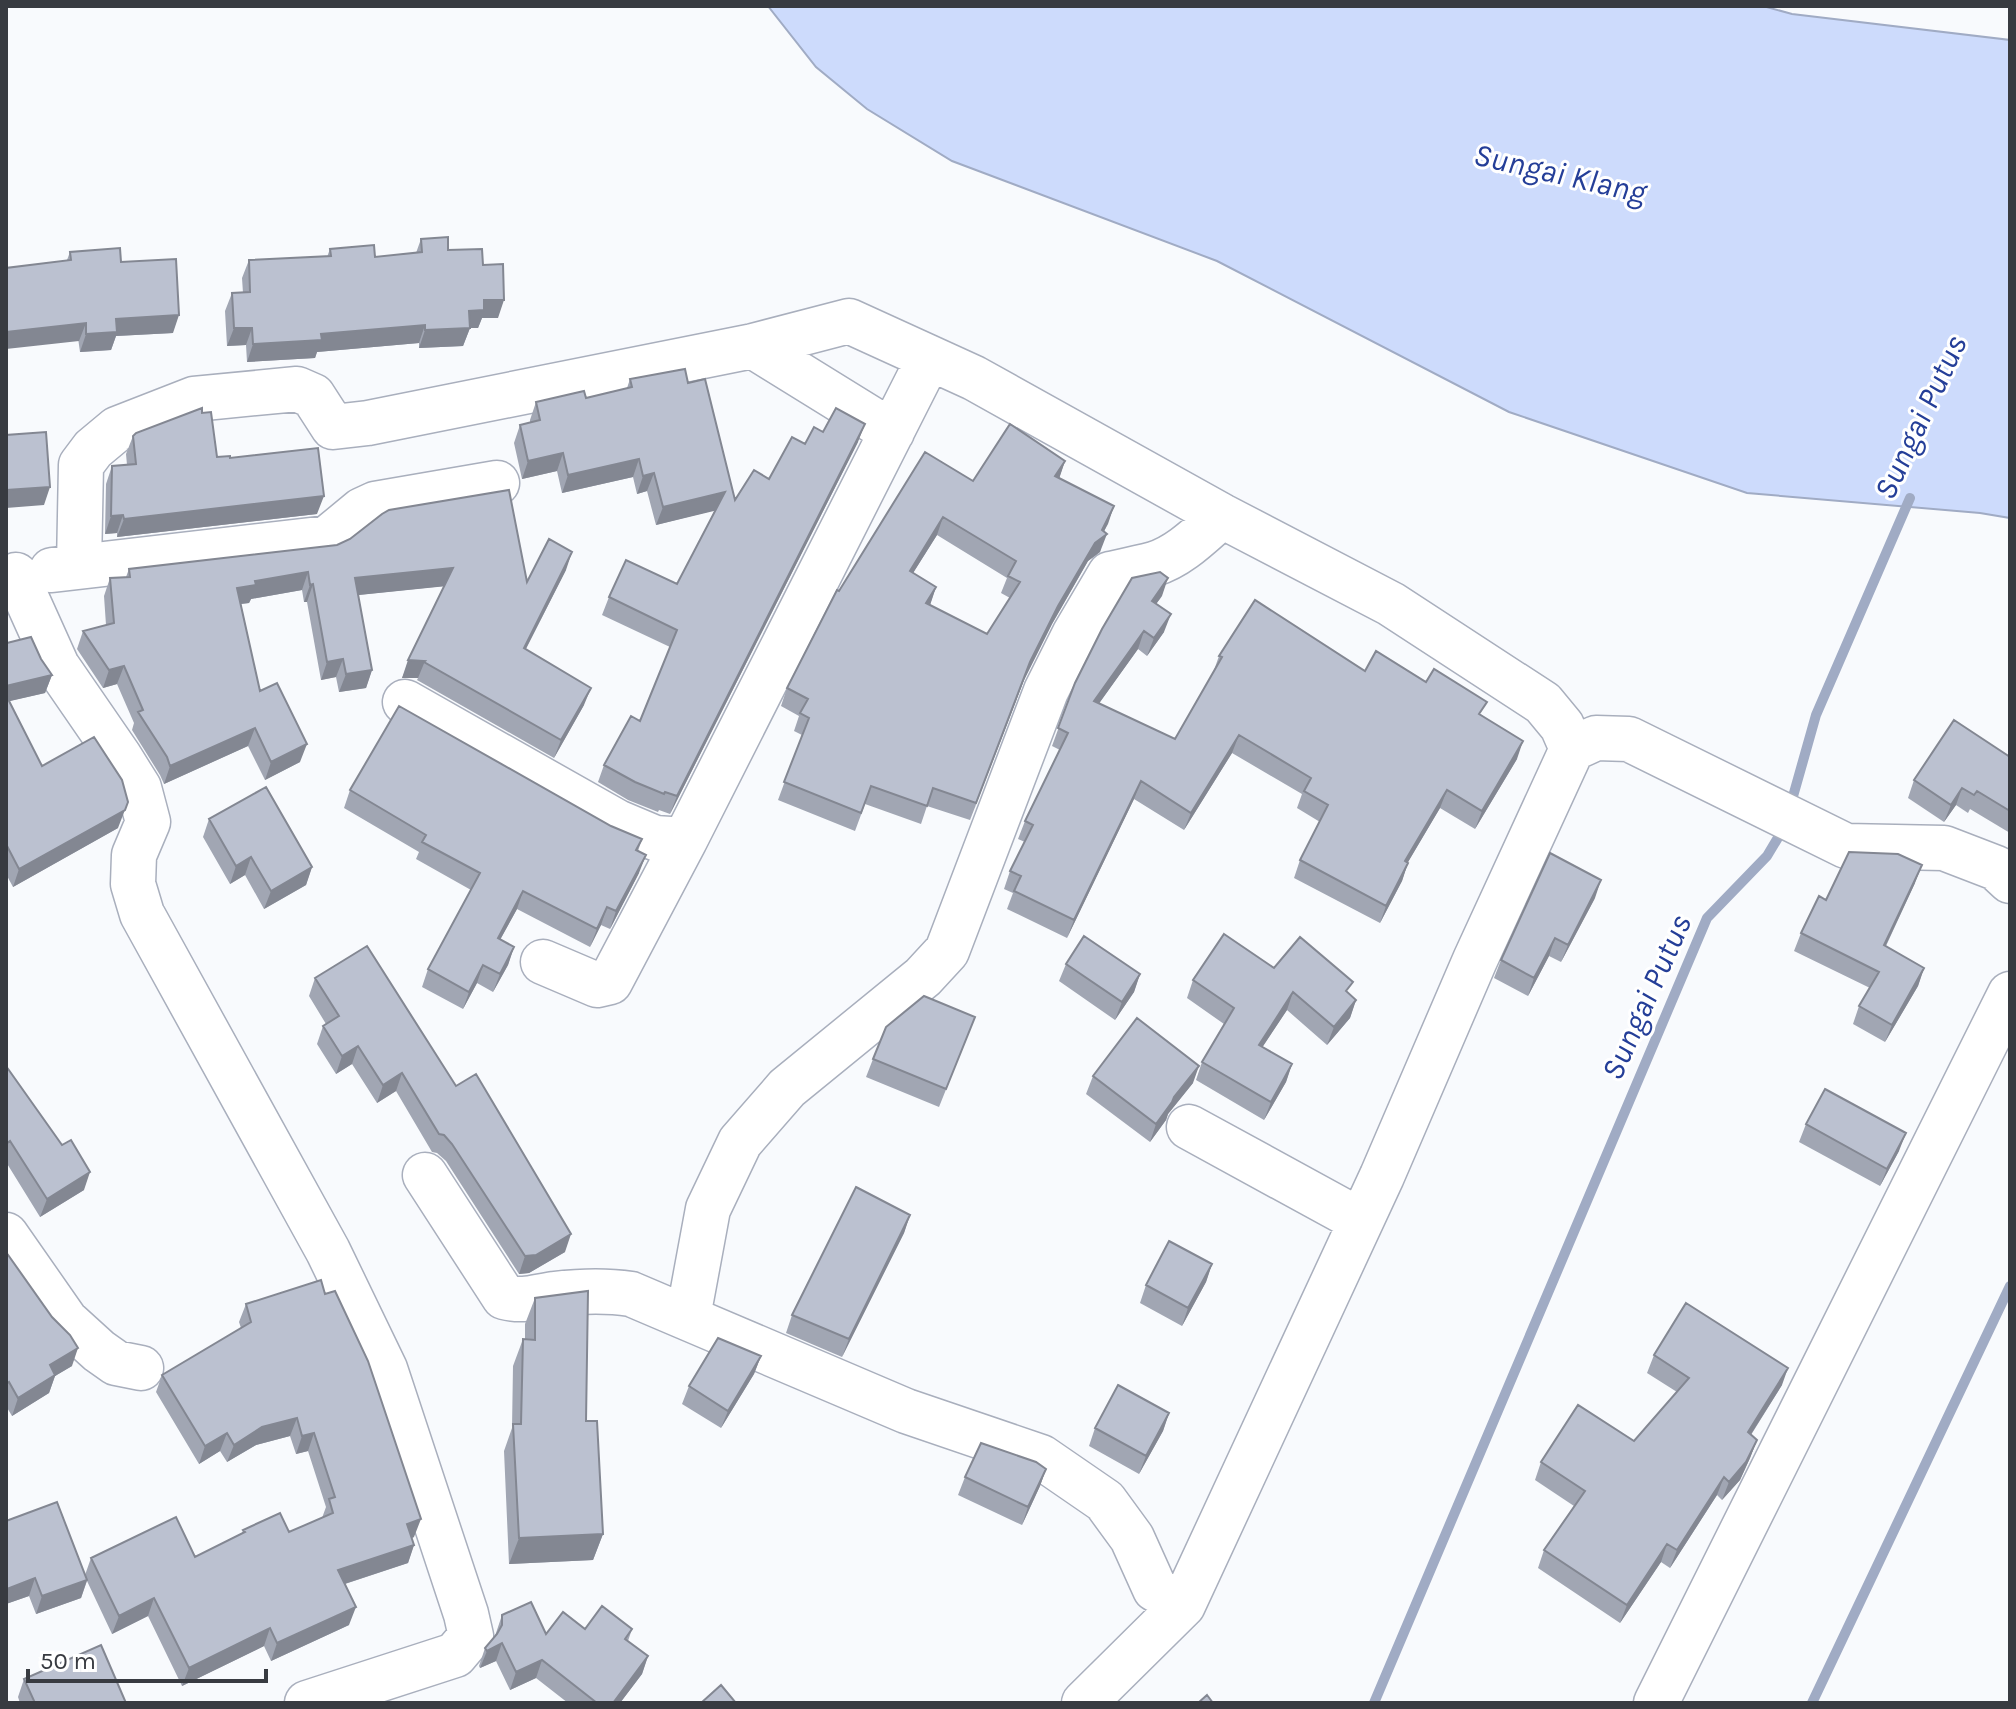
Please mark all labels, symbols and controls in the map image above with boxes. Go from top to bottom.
water label: Sungai Klang [1470,136,1651,212]
water label: Sungai Putus [1866,329,1975,505]
water label: Sungai Putus [1594,909,1699,1086]
scale bar [28,1633,266,1683]
text: 50 m [40,1647,96,1675]

